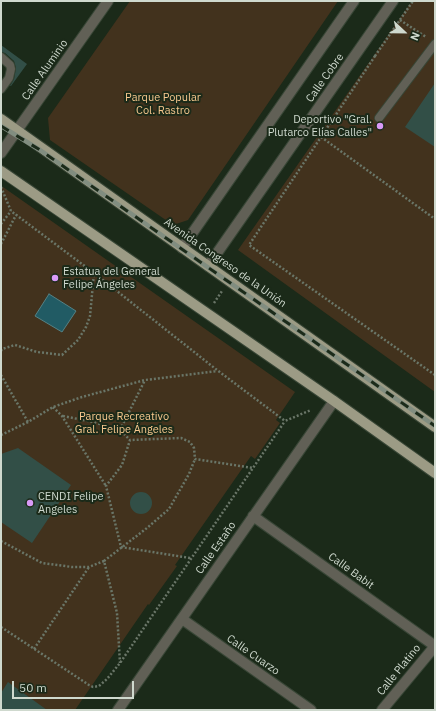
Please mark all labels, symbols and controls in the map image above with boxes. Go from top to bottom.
north arrow [384,12,424,52]
text: N [407,30,423,43]
street label: Calle Aluminio [19,37,71,103]
street label: Calle Cobre [303,51,347,105]
park label: Parque Popular Col. Rastro [125,91,201,117]
place label: Deportivo "Gral. Plutarco Elías Calles" [268,113,372,139]
marker: Deportivo "Gral. Plutarco Elías Calles" [375,121,385,131]
street label: Avenida Congreso de la Unión [161,216,289,310]
place label: Estatua del General Felipe Ángeles [63,265,160,291]
marker: Estatua del General Felipe Ángeles [50,273,60,283]
park label: Parque Recreativo Gral. Felipe Ángeles [75,410,173,436]
place label: CENDI Felipe Angeles [38,490,103,516]
marker: CENDI Felipe Angeles [25,498,35,508]
street label: Calle Estaño [193,519,239,577]
street label: Calle Babit [326,550,376,592]
street label: Calle Cuarzo [224,632,282,678]
street label: Calle Platino [374,642,424,698]
scale bar [14,673,136,699]
text: 50 m [19,680,47,695]

